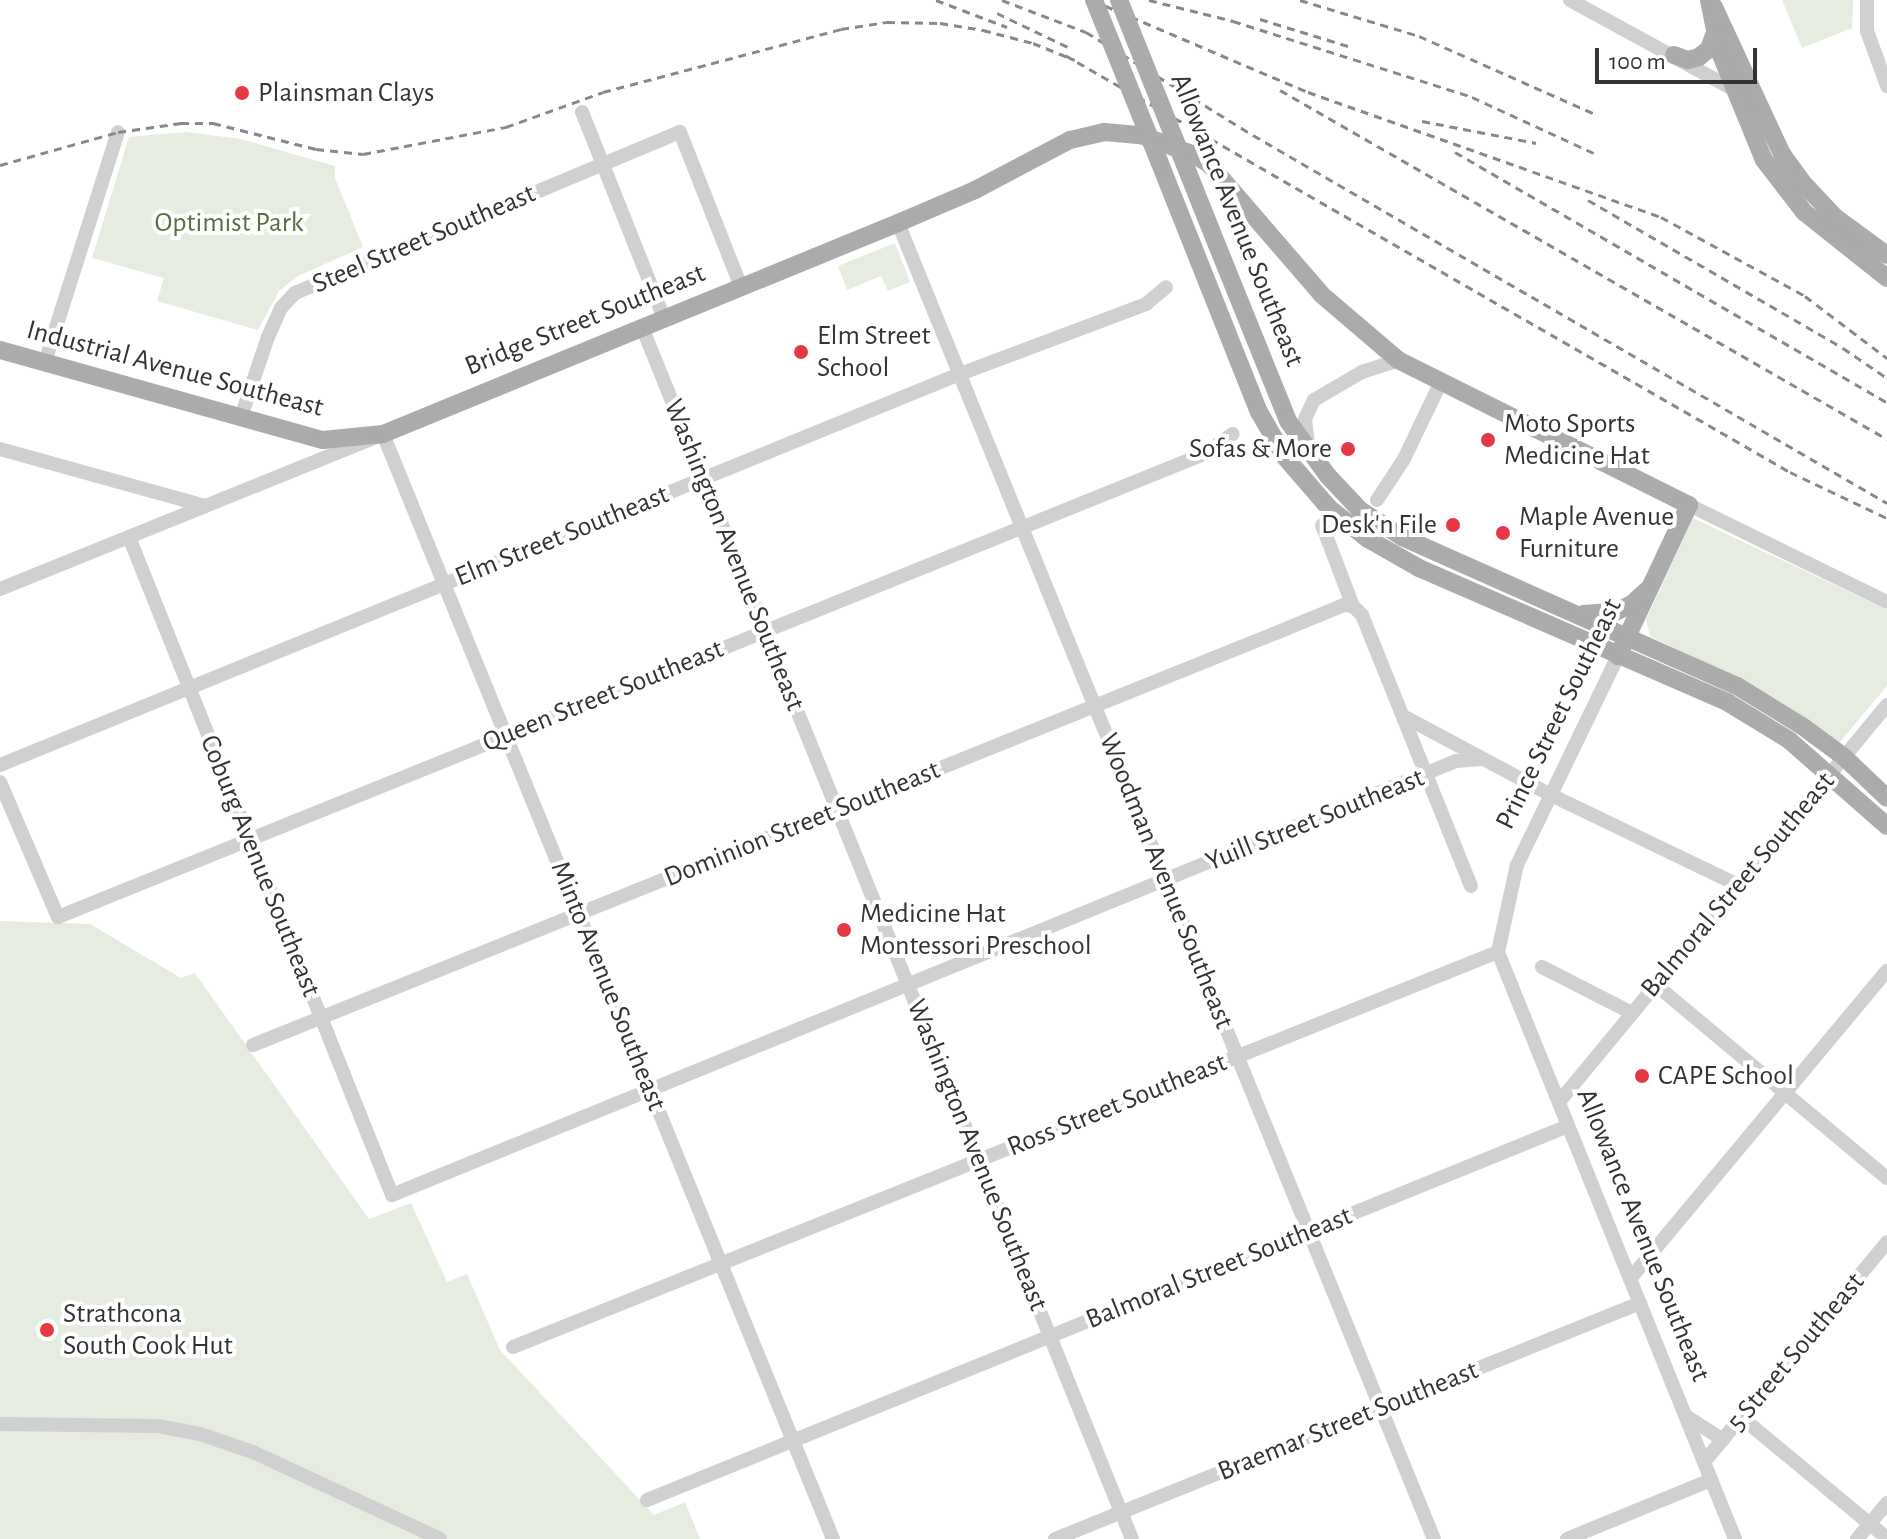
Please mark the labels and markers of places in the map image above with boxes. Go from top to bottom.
place label: Plainsman Clays [258,76,434,110]
marker: Plainsman Clays [233,84,251,102]
place label: Elm Street School [817,319,930,385]
marker: Elm Street School [792,343,810,361]
place label: Moto Sports Medicine Hat [1504,407,1650,473]
marker: Moto Sports Medicine Hat [1479,431,1497,449]
place label: Sofas & More [1189,432,1332,466]
marker: Sofas & More [1339,440,1357,458]
place label: Maple Avenue Furniture [1519,500,1674,566]
place label: Desk'n File [1321,508,1437,542]
marker: Desk'n File [1444,516,1462,534]
marker: Maple Avenue Furniture [1494,524,1512,542]
place label: Medicine Hat Montessori Preschool [860,897,1092,963]
marker: Medicine Hat Montessori Preschool [835,921,853,939]
place label: CAPE School [1658,1059,1794,1093]
marker: CAPE School [1633,1067,1651,1085]
place label: Strathcona South Cook Hut [63,1297,233,1363]
marker: Strathcona South Cook Hut [38,1321,56,1339]

